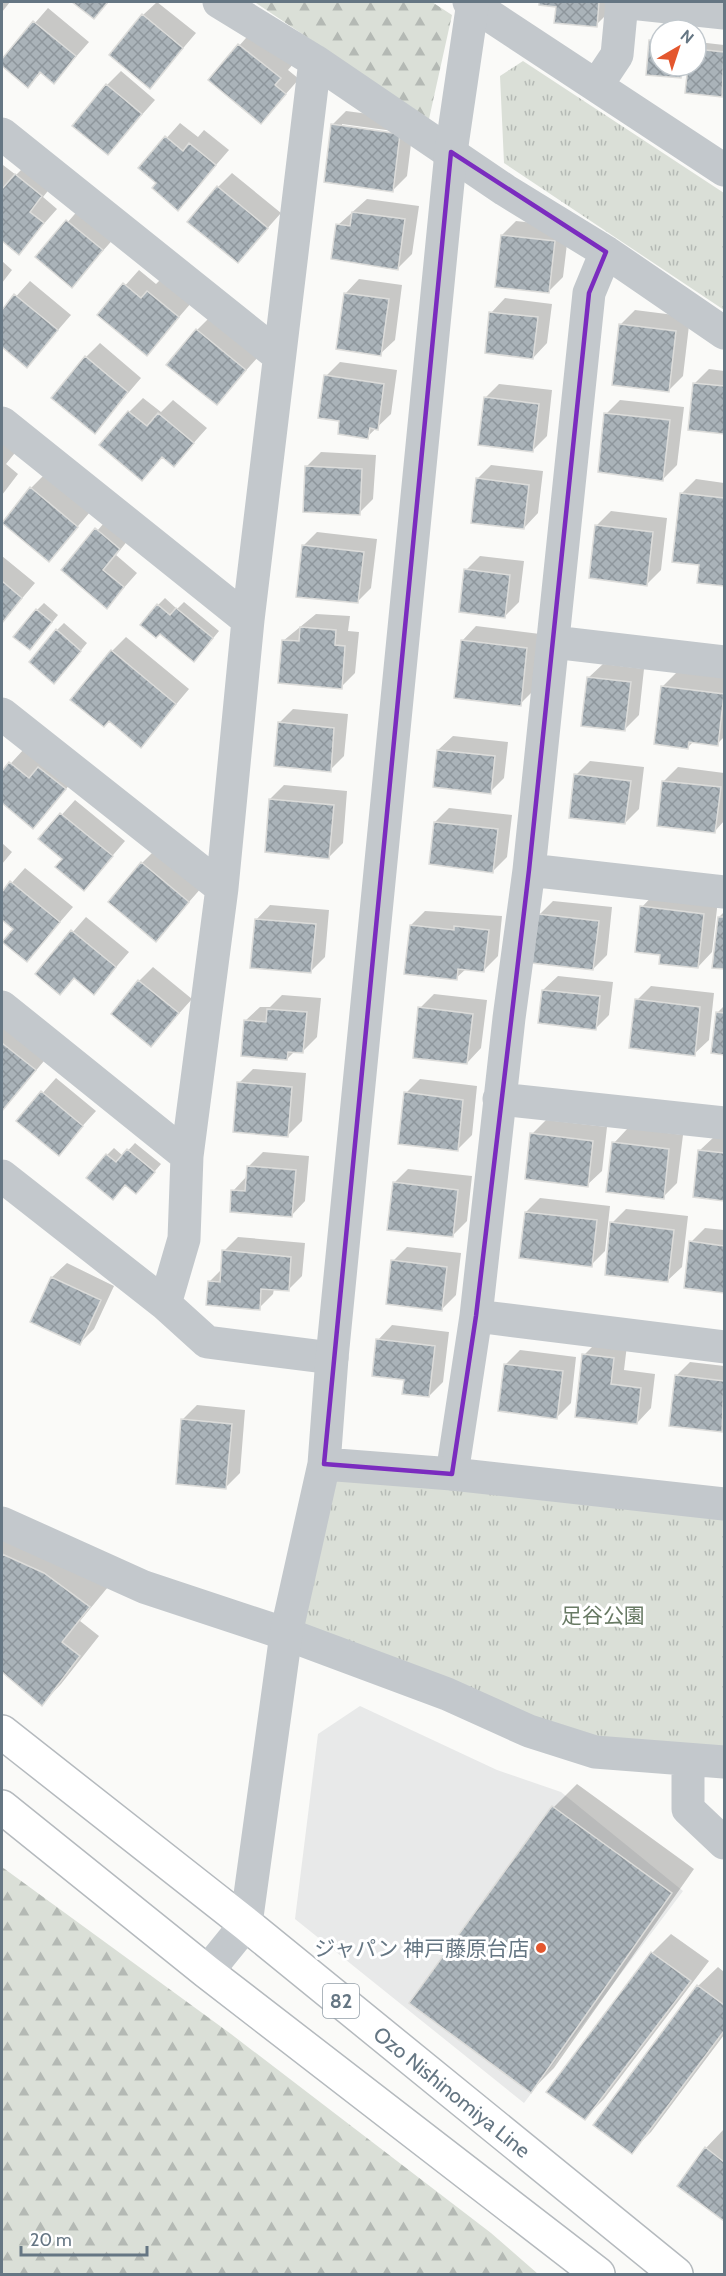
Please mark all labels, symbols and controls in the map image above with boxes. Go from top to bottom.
north arrow [648,18,708,78]
text: N [677,26,697,48]
park label: 足谷公園 [561,1603,645,1628]
place label: ジャパン 神戸藤原台店 [314,1936,529,1961]
marker: ジャパン 神戸藤原台店 [534,1941,548,1955]
road number: 82 [323,1984,359,2018]
street label: Ozo Nishinomiya Line [369,2021,536,2163]
scale bar [21,2219,147,2257]
text: 20 m [30,2229,72,2251]

